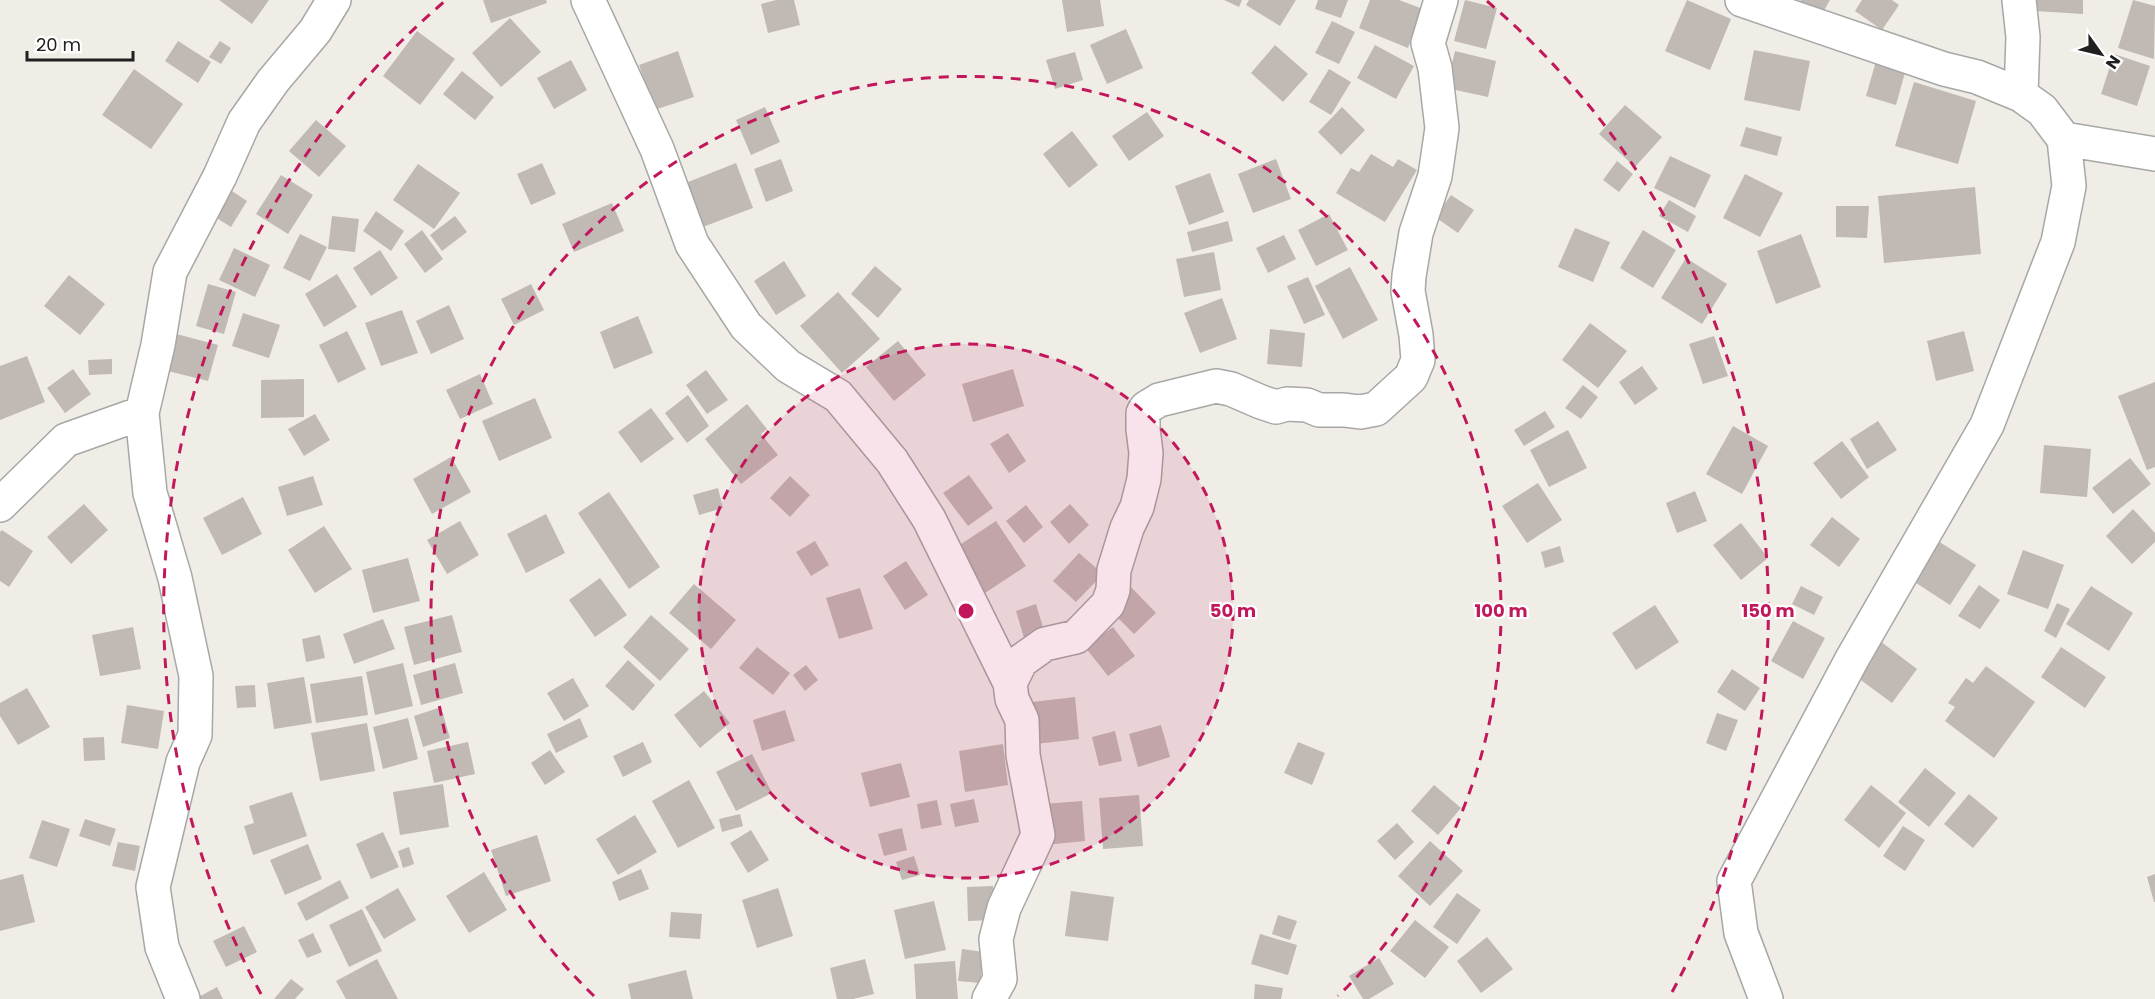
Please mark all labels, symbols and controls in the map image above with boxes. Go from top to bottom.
scale bar [27,24,134,62]
north arrow [2071,24,2131,84]
text: 20 m [36,32,81,57]
text: N [2100,51,2126,74]
text: 50 m [1210,598,1256,623]
text: 100 m [1474,598,1528,623]
text: 150 m [1741,598,1795,623]
centre of rings [956,601,976,621]

